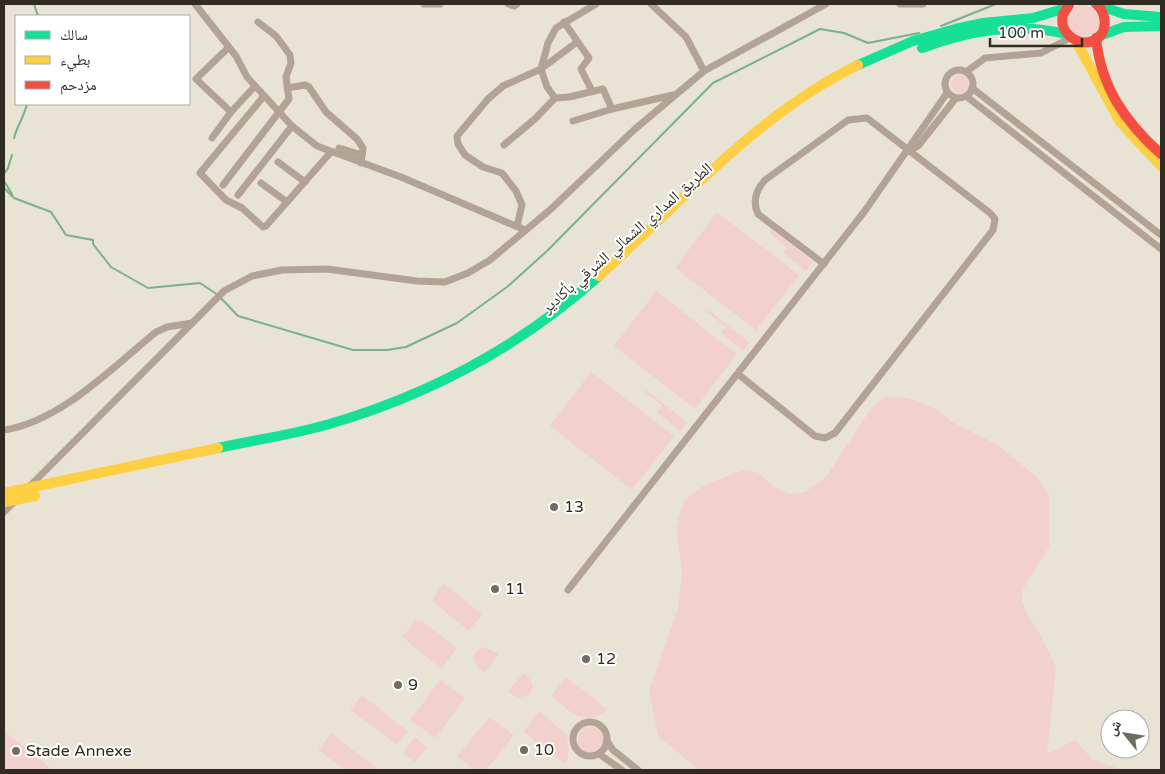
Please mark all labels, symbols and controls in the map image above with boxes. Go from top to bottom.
legend [15,15,190,105]
scale bar [990,15,1082,47]
text: 100 m [998,24,1044,42]
text: سالك [60,26,88,44]
text: بطيء [60,51,90,72]
text: مزدحم [60,76,97,95]
street label: الطريق المداري الشمالي الشرقي بأكادير [537,158,718,320]
place label: 13 [564,497,584,517]
marker: 13 [548,501,560,513]
place label: 11 [505,579,525,599]
marker: 11 [489,583,501,595]
place label: 12 [596,649,616,669]
marker: 12 [580,653,592,665]
place label: 9 [408,675,418,695]
marker: 9 [392,679,404,691]
north arrow [1100,709,1150,759]
text: ش [1103,717,1125,738]
place label: 10 [534,740,554,760]
place label: Stade Annexe [26,741,132,761]
marker: 10 [518,744,530,756]
marker: Stade Annexe [10,745,22,757]

